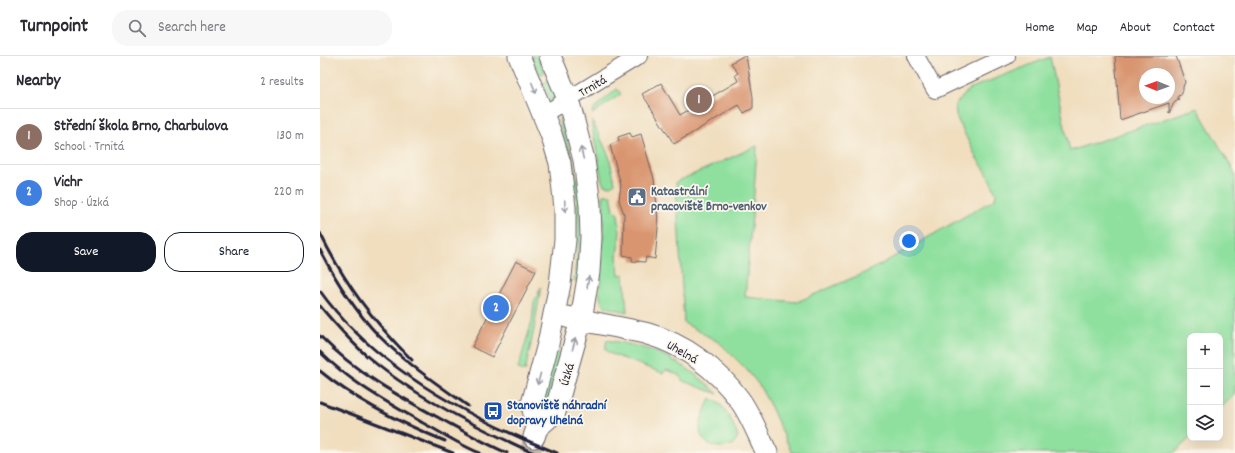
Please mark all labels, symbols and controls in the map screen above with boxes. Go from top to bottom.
search box [112,10,392,46]
text: Turnpoint [20,14,88,41]
icon: search [126,17,148,39]
text: Search here [158,17,226,39]
text: Home [1025,18,1054,38]
text: Map [1076,18,1098,38]
text: About [1120,18,1151,38]
text: Contact [1173,18,1215,38]
north arrow [1139,68,1175,104]
text: Nearby [16,70,60,94]
street label: Trnitá [576,71,611,103]
text: 2 results [260,73,304,92]
one-way arrow [530,82,538,94]
pin: 1 [686,85,712,115]
text: Střední škola Brno, Charbulova [54,116,228,138]
text: 1 [28,127,30,146]
text: 130 m [276,127,304,146]
text: School · Trnitá [54,138,124,157]
one-way arrow [578,147,586,160]
text: Vichr [54,172,82,194]
text: 2 [26,183,32,202]
text: 220 m [274,183,304,202]
place label: Katastrální pracoviště Brno-venkov [651,183,767,217]
public building icon: Katastrální pracoviště Brno-venkov [626,186,648,208]
text: Shop · Úzká [54,194,109,213]
one-way arrow [561,199,569,212]
your location [899,231,919,251]
button: Save [16,232,156,272]
button: Share [164,232,304,272]
one-way arrow [584,276,592,289]
pin: 2 [483,293,509,323]
map controls [1187,333,1223,441]
button: + [1187,333,1223,369]
street label: Uhelná [662,337,701,370]
one-way arrow [571,338,578,351]
street label: Úzká [556,361,581,388]
button: − [1187,369,1223,405]
one-way arrow [534,372,542,385]
place label: Stanoviště náhradní dopravy Uhelná [507,397,608,431]
bus stop icon: Stanoviště náhradní dopravy Uhelná [482,400,504,422]
button: layers [1187,405,1223,441]

